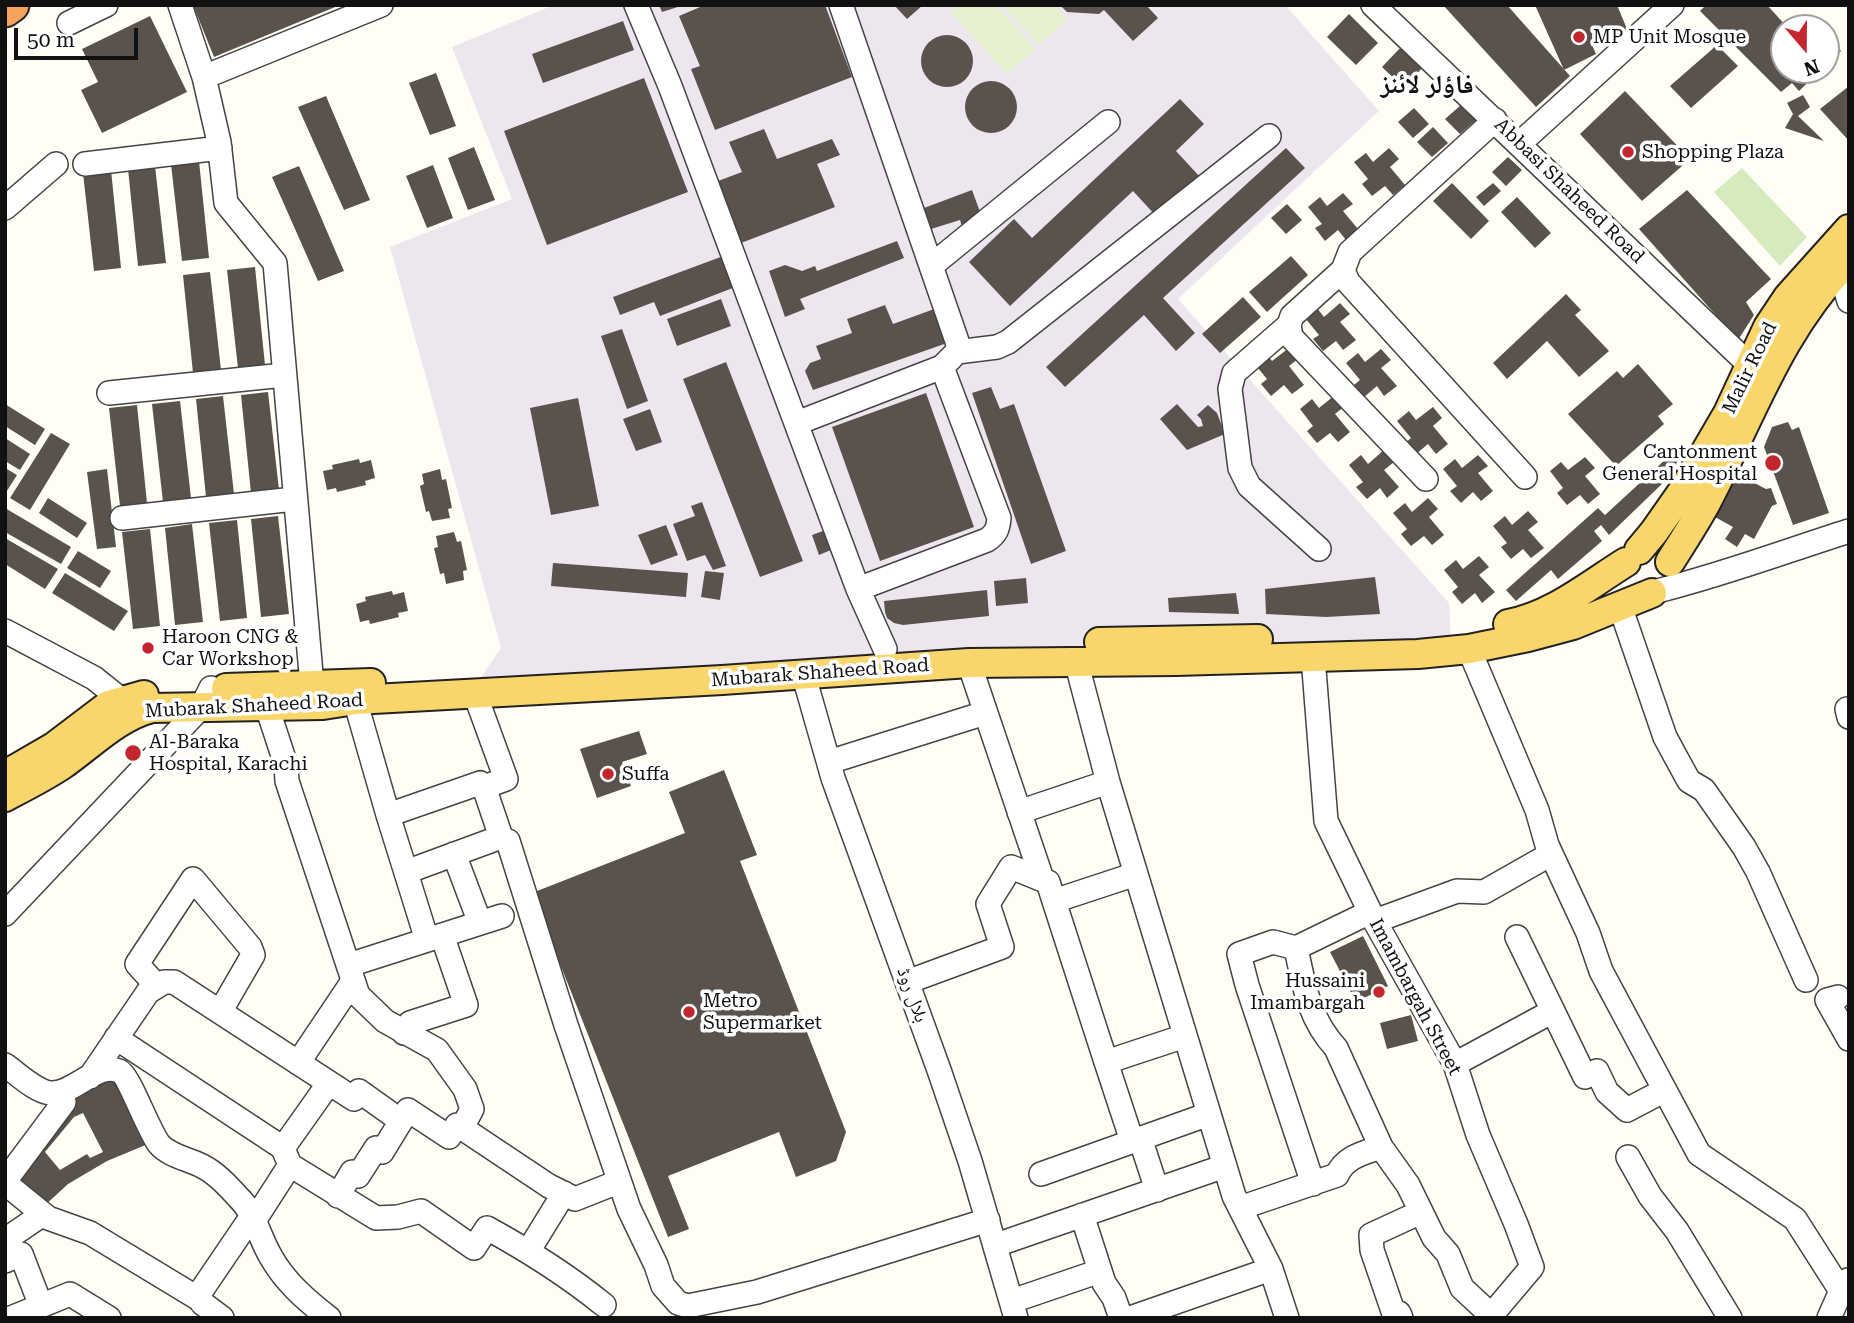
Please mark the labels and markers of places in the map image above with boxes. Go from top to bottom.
place label: MP Unit Mosque [1593,26,1746,48]
marker: MP Unit Mosque [1571,29,1587,45]
place label: Shopping Plaza [1642,141,1784,163]
marker: Shopping Plaza [1620,144,1636,160]
place label: Cantonment General Hospital [1602,441,1757,485]
marker: Cantonment General Hospital [1763,453,1783,473]
place label: Haroon CNG & Car Workshop [162,626,298,670]
marker: Haroon CNG & Car Workshop [140,640,156,656]
place label: Al-Baraka Hospital, Karachi [149,731,307,775]
marker: Al-Baraka Hospital, Karachi [123,743,143,763]
place label: Suffa [622,763,670,785]
marker: Suffa [600,766,616,782]
place label: Hussaini Imambargah [1250,970,1365,1014]
marker: Hussaini Imambargah [1371,984,1387,1000]
place label: Metro Supermarket [703,990,822,1034]
marker: Metro Supermarket [681,1004,697,1020]

